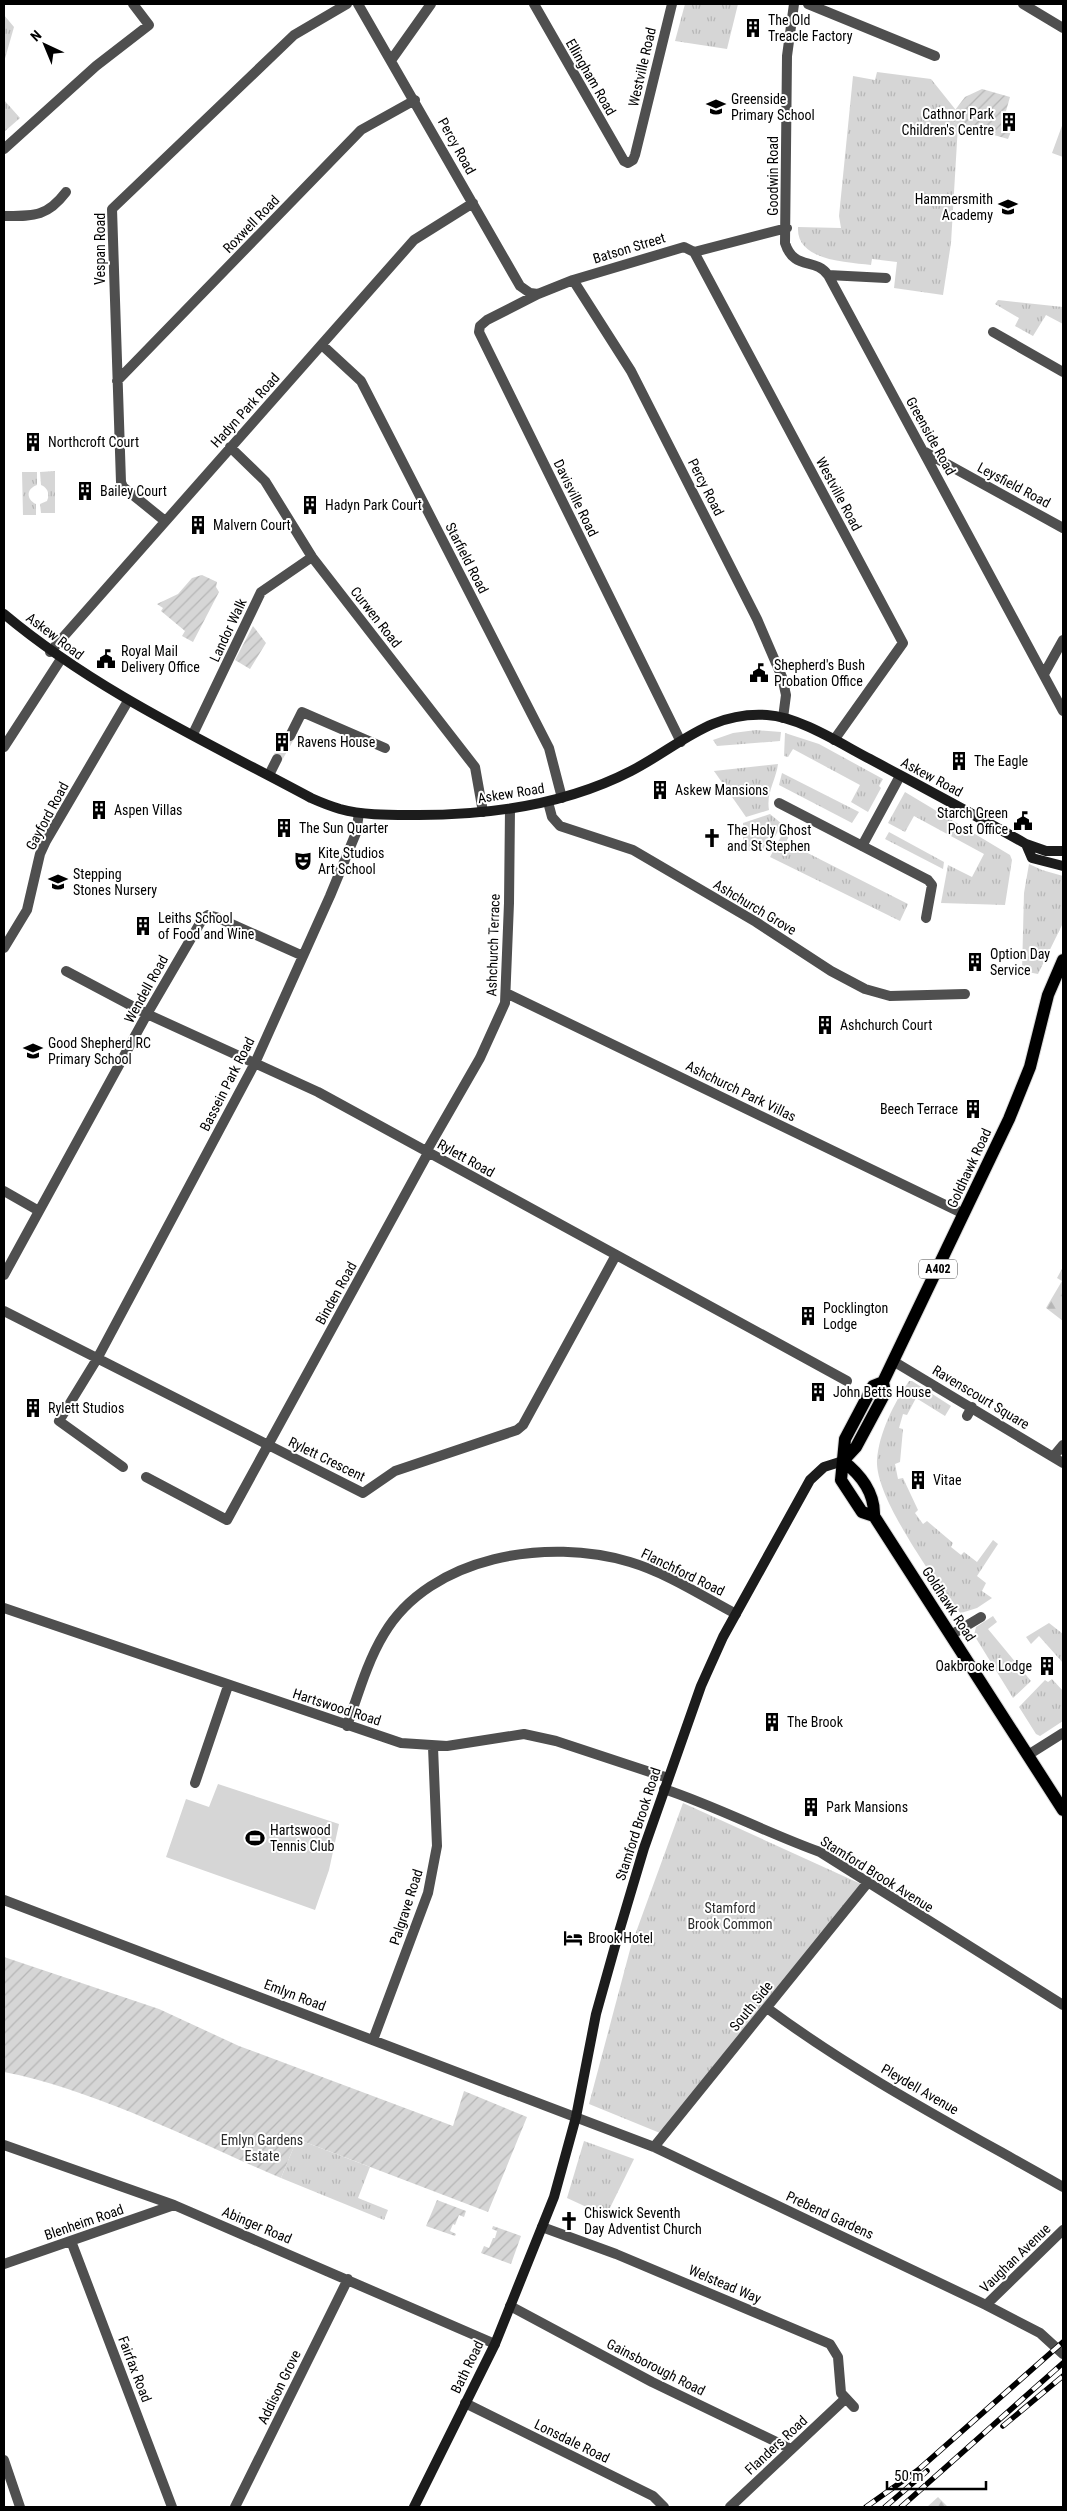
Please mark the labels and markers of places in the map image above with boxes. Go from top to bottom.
place label: The Old Treacle Factory [768,12,853,44]
building icon: The Old Treacle Factory [742,17,764,39]
place label: Greenside Primary School [731,91,815,123]
school or university icon: Greenside Primary School [705,96,727,118]
place label: Cathnor Park Children's Centre [902,106,995,138]
building icon: Cathnor Park Children's Centre [998,111,1020,133]
place label: Hammersmith Academy [915,191,993,223]
school or university icon: Hammersmith Academy [997,196,1019,218]
building icon: Northcroft Court [22,431,44,453]
place label: Northcroft Court [48,434,139,450]
building icon: Bailey Court [74,480,96,502]
place label: Bailey Court [100,483,167,499]
building icon: Hadyn Park Court [299,494,321,516]
place label: Hadyn Park Court [325,497,422,513]
building icon: Malvern Court [187,514,209,536]
place label: Malvern Court [213,517,291,533]
place label: Royal Mail Delivery Office [121,643,200,675]
public building icon: Royal Mail Delivery Office [95,648,117,670]
place label: Shepherd's Bush Probation Office [774,657,865,689]
public building icon: Shepherd's Bush Probation Office [748,662,770,684]
building icon: Ravens House [271,731,293,753]
place label: Ravens House [297,734,376,750]
building icon: The Eagle [948,750,970,772]
place label: The Eagle [974,753,1029,769]
building icon: Askew Mansions [649,779,671,801]
place label: Askew Mansions [675,782,768,798]
building icon: Aspen Villas [88,799,110,821]
place label: Aspen Villas [114,802,183,818]
place label: Starch Green Post Office [937,805,1008,837]
public building icon: Starch Green Post Office [1012,810,1034,832]
building icon: The Sun Quarter [273,817,295,839]
place label: The Sun Quarter [299,820,388,836]
place label: The Holy Ghost and St Stephen [727,822,811,854]
church icon: The Holy Ghost and St Stephen [701,827,723,849]
place label: Kite Studios Art School [318,845,385,877]
theatre icon: Kite Studios Art School [292,850,314,872]
place label: Stepping Stones Nursery [73,866,157,898]
school or university icon: Stepping Stones Nursery [47,871,69,893]
place label: Leiths School of Food and Wine [158,910,255,942]
building icon: Leiths School of Food and Wine [132,915,154,937]
place label: Option Day Service [990,946,1050,978]
building icon: Option Day Service [964,951,986,973]
building icon: Ashchurch Court [814,1014,836,1036]
place label: Ashchurch Court [840,1017,932,1033]
place label: Good Shepherd RC Primary School [48,1035,151,1067]
school or university icon: Good Shepherd RC Primary School [22,1040,44,1062]
building icon: Beech Terrace [962,1098,984,1120]
place label: Beech Terrace [880,1101,958,1117]
place label: Pocklington Lodge [823,1300,888,1332]
building icon: Pocklington Lodge [797,1305,819,1327]
building icon: John Betts House [807,1381,829,1403]
place label: John Betts House [833,1384,931,1400]
building icon: Rylett Studios [22,1397,44,1419]
place label: Rylett Studios [48,1400,124,1416]
building icon: Vitae [907,1469,929,1491]
place label: Vitae [933,1472,962,1488]
building icon: Oakbrooke Lodge [1036,1655,1058,1677]
place label: Oakbrooke Lodge [935,1658,1032,1674]
building icon: The Brook [761,1711,783,1733]
place label: The Brook [787,1714,844,1730]
building icon: Park Mansions [800,1796,822,1818]
place label: Park Mansions [826,1799,908,1815]
place label: Hartswood Tennis Club [270,1822,334,1854]
sports icon: Hartswood Tennis Club [244,1827,266,1849]
hotel icon: Brook Hotel [562,1927,584,1949]
place label: Brook Hotel [588,1930,653,1946]
place label: Chiswick Seventh Day Adventist Church [584,2205,702,2237]
church icon: Chiswick Seventh Day Adventist Church [558,2210,580,2232]

